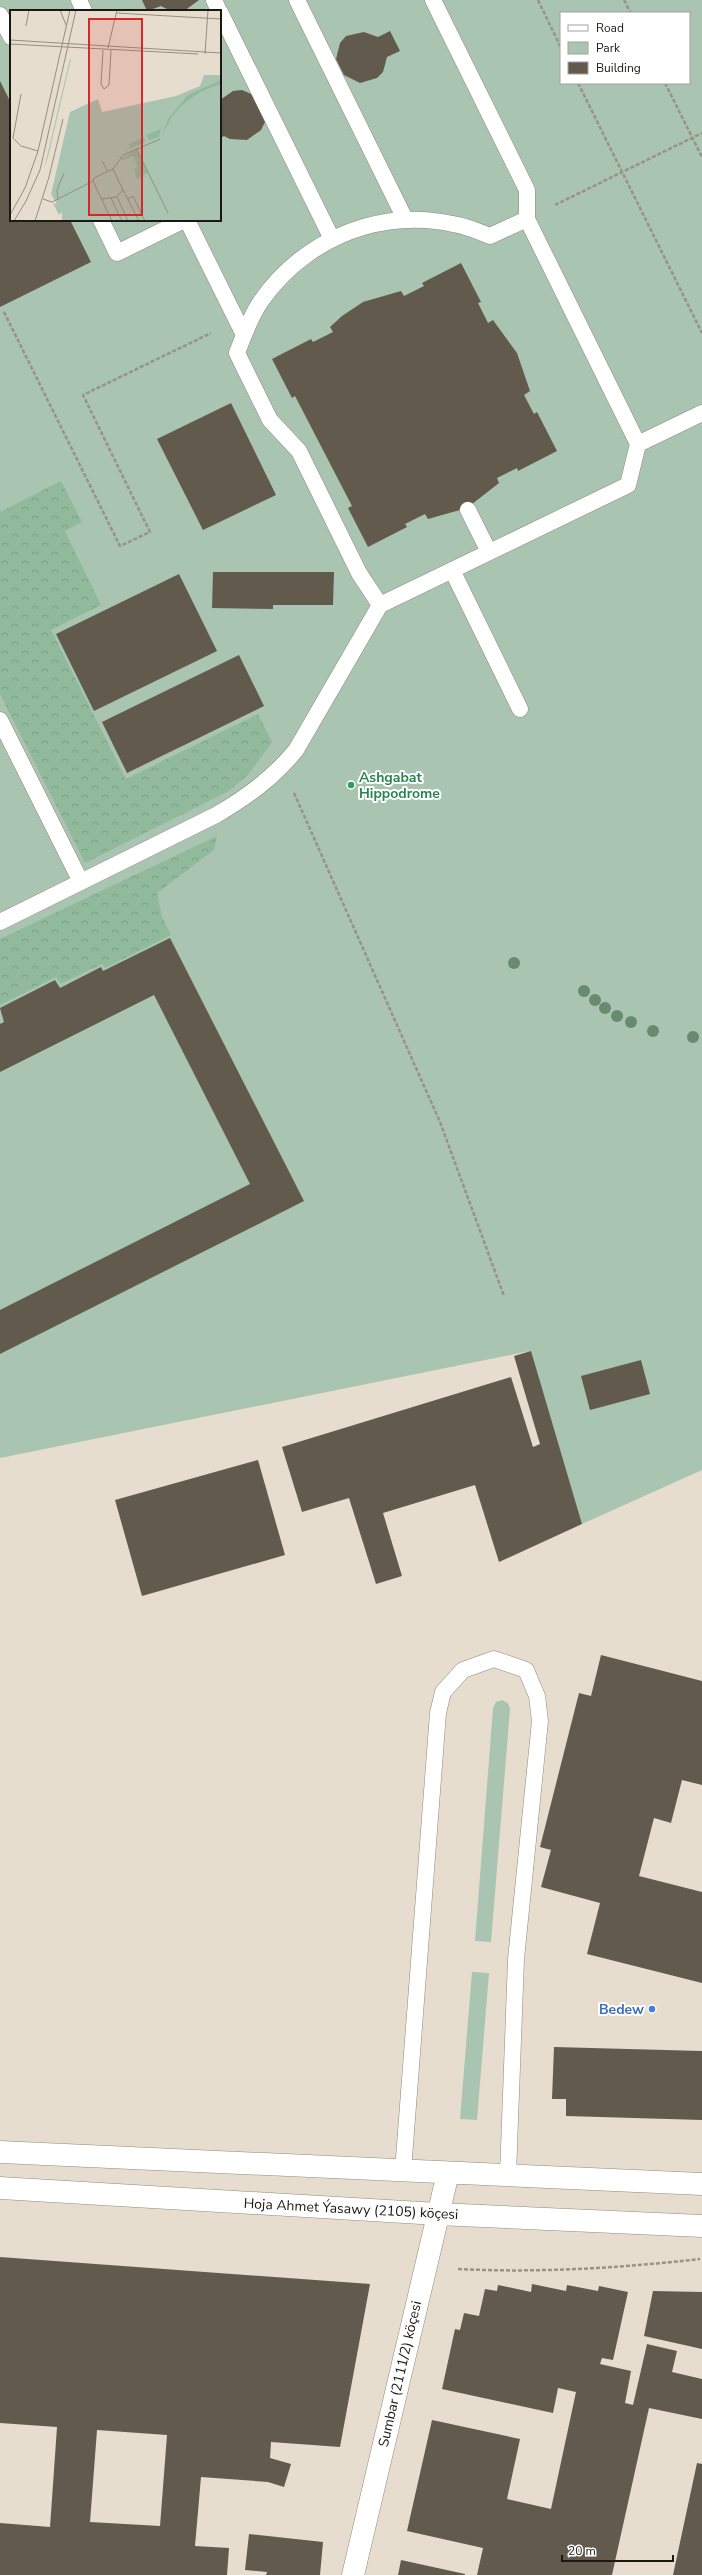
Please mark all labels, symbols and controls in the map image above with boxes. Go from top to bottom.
inset map [10,10,221,221]
legend [560,12,690,84]
text: Road [596,20,624,36]
text: Park [596,40,621,56]
text: Building [596,60,641,76]
place label: Ashgabat Hippodrome [359,768,440,803]
marker: Ashgabat Hippodrome [346,780,356,790]
place label: Bedew [599,2000,644,2019]
marker: Bedew [647,2004,657,2014]
street label: Hoja Ahmet Ýasawy (2105) köçesi [243,2194,459,2224]
street label: Sumbar (2111/2) köçesi [374,2299,426,2449]
scale bar [562,2537,673,2563]
text: 20 m [568,2543,596,2559]

